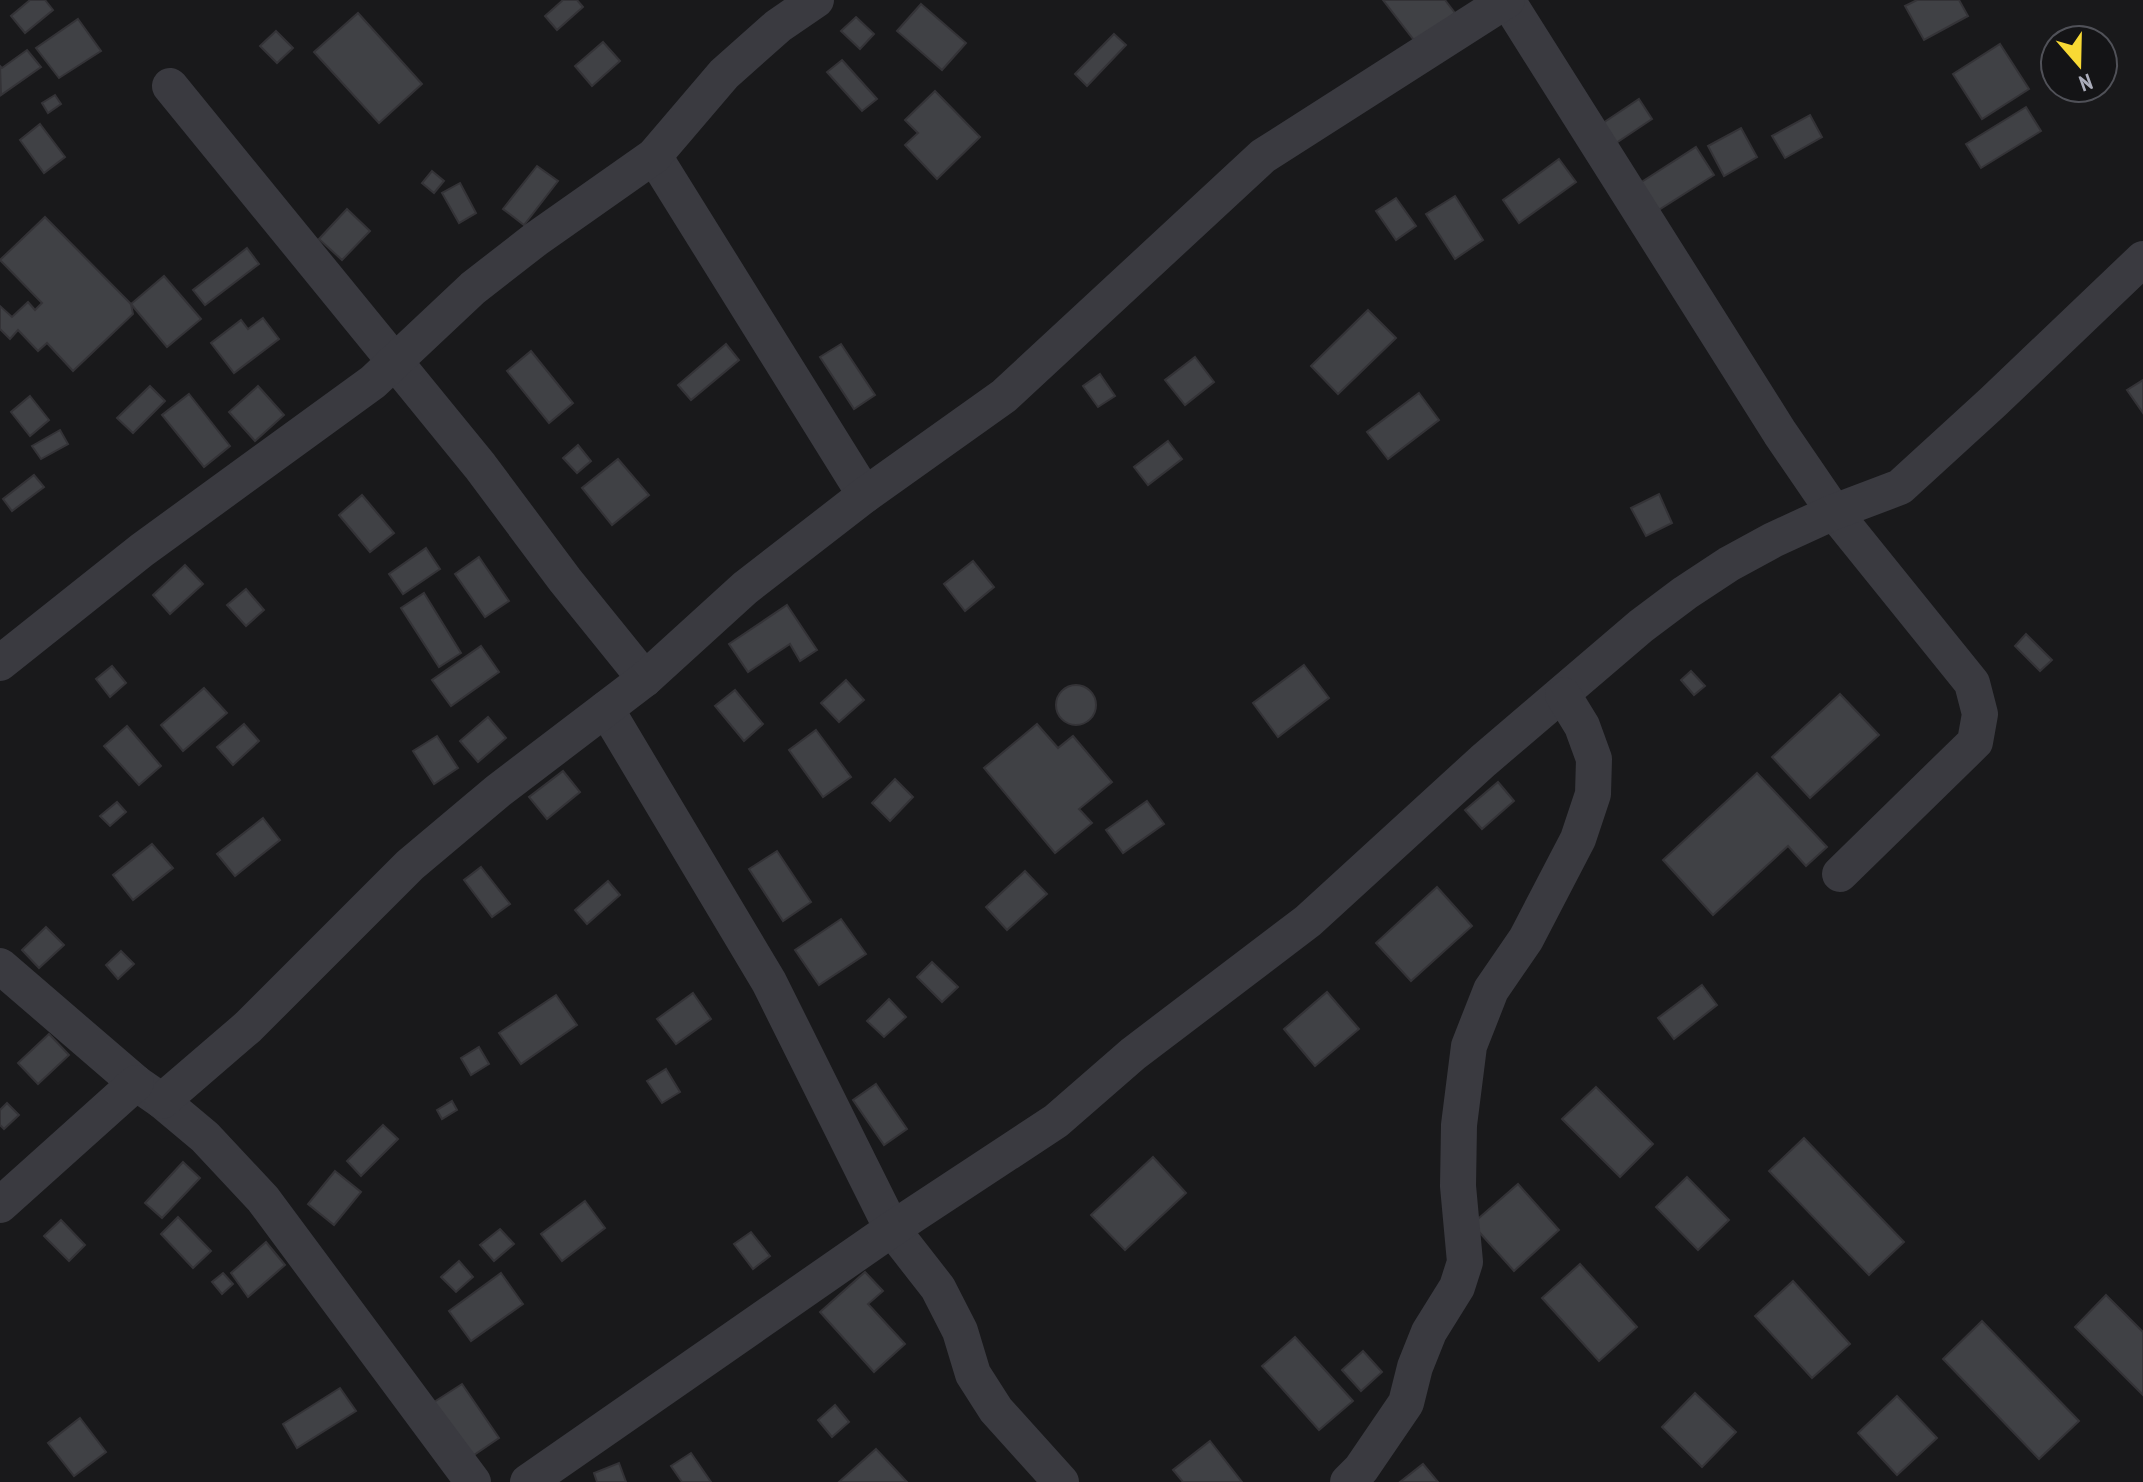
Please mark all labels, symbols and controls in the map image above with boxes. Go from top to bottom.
north arrow [2039,24,2119,104]
text: N [2075,68,2096,98]

